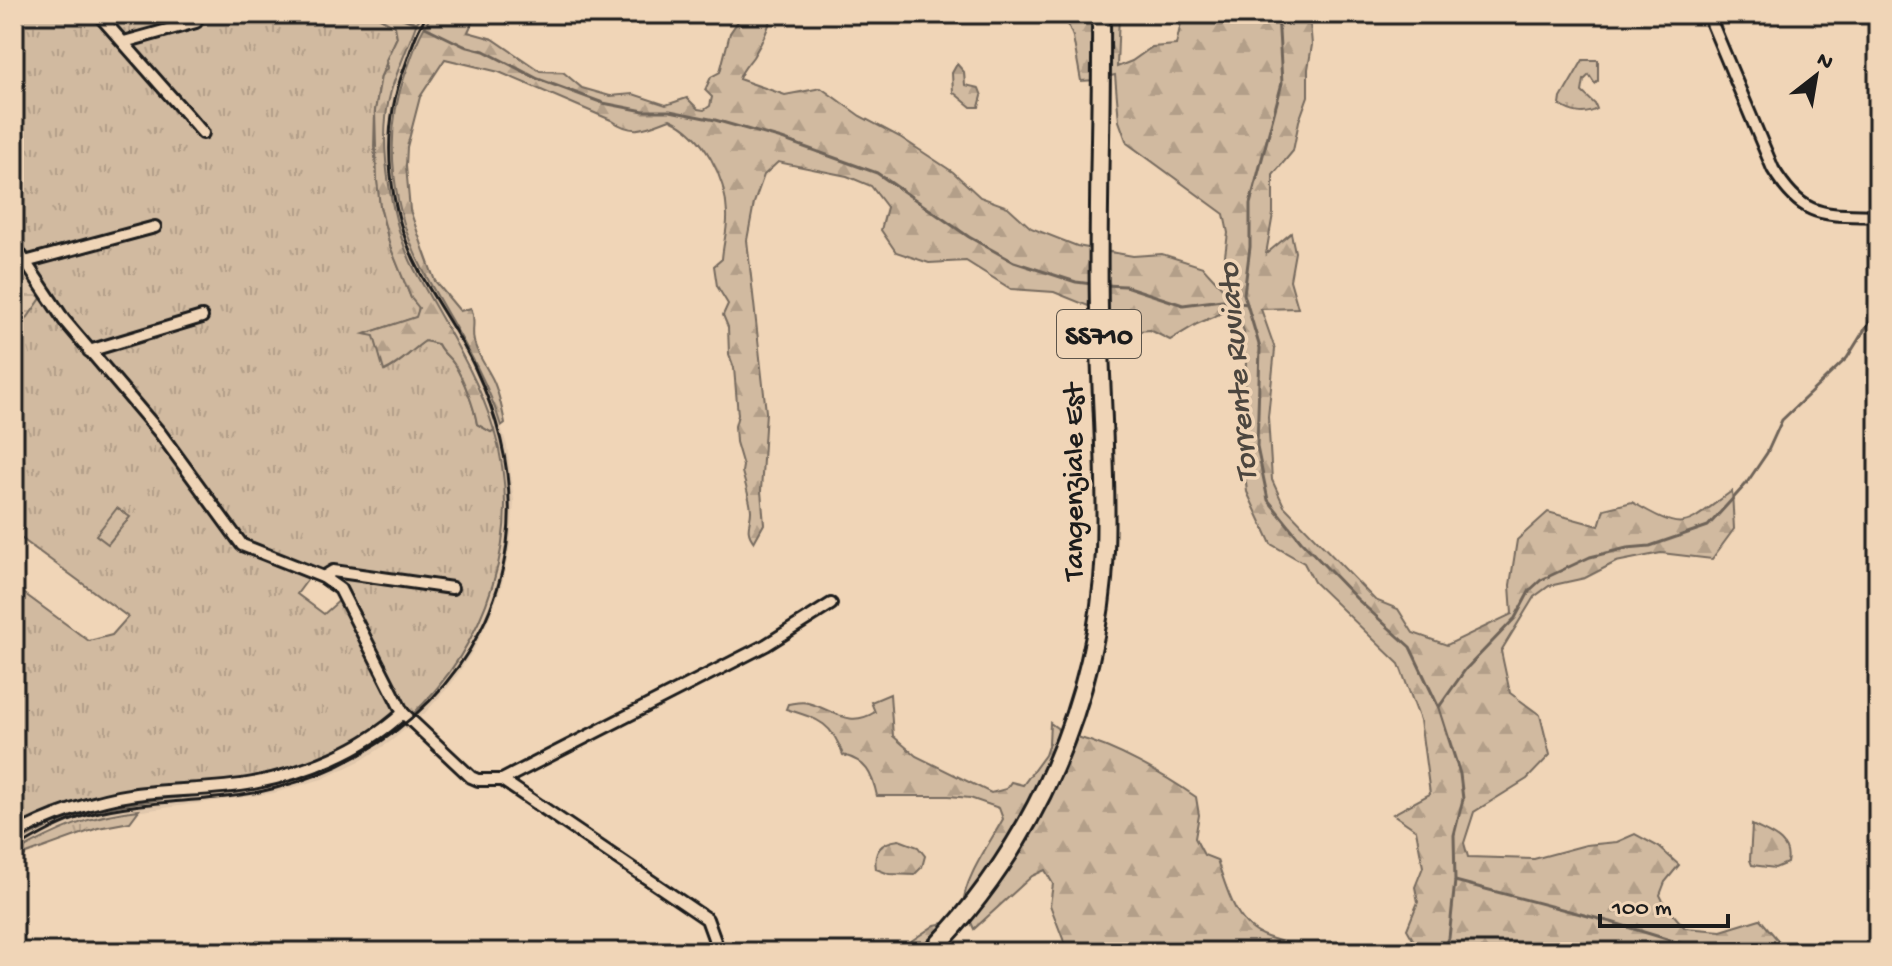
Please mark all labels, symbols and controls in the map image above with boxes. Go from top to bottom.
north arrow [1776,36,1856,116]
text: N [1811,47,1837,77]
water label: Torrente Ruviato [1211,260,1269,484]
road number: SS710 [1057,310,1141,358]
street label: Tangenziale Est [1059,381,1094,582]
scale bar [1600,878,1728,928]
text: 100 m [1611,895,1672,924]

